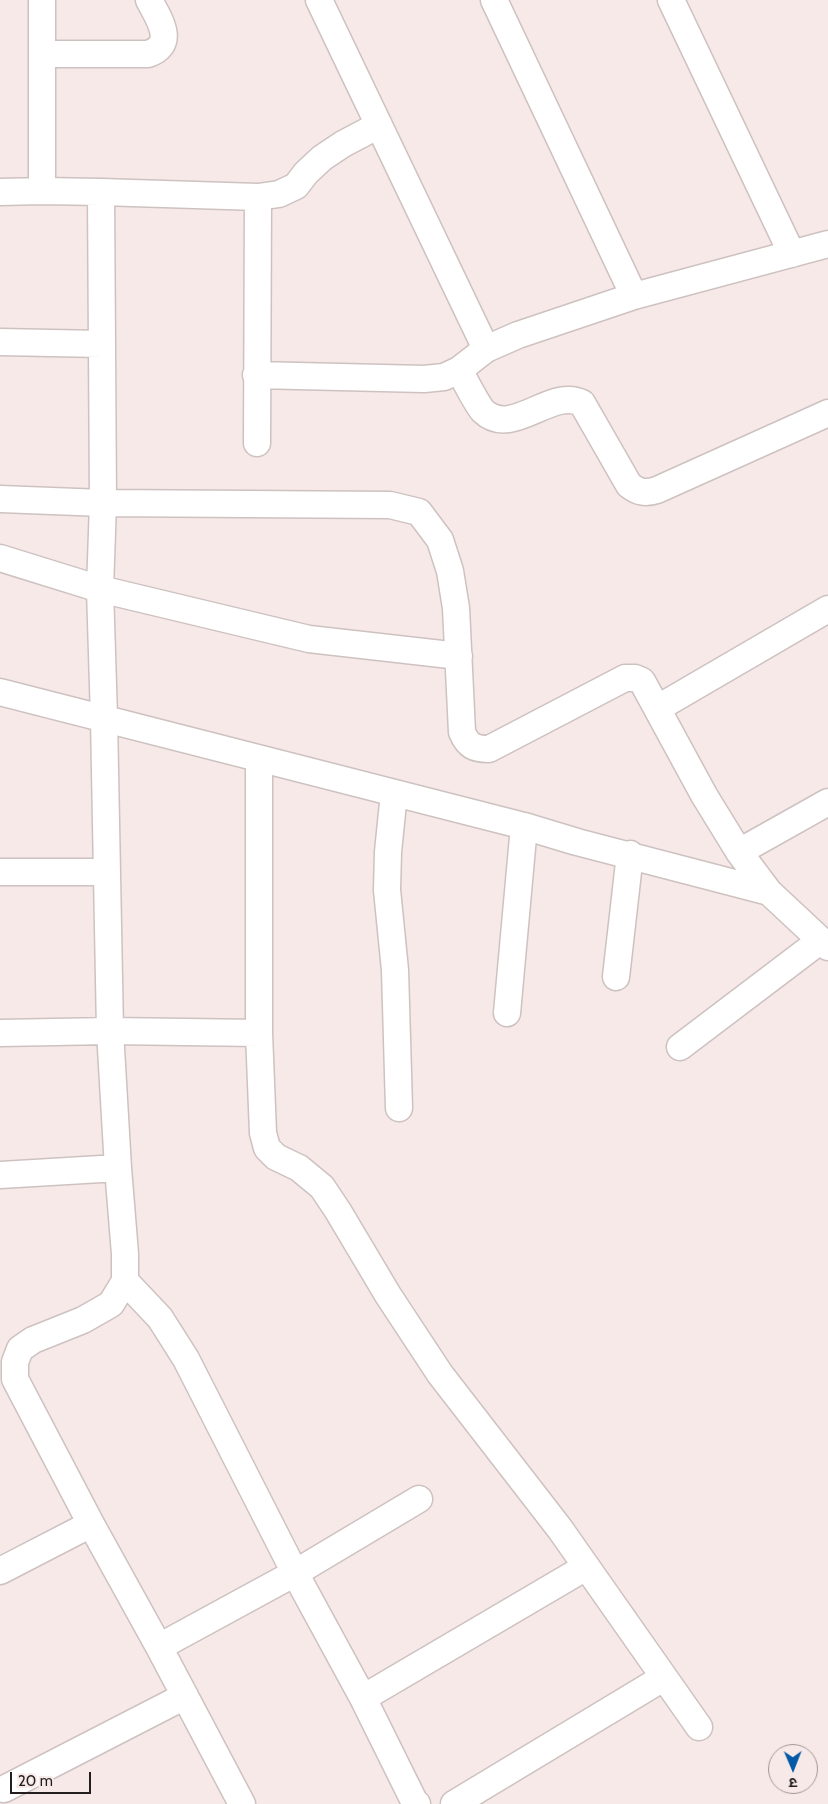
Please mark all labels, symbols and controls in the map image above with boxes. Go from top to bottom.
north arrow [768,1744,818,1794]
scale bar [12,1762,94,1794]
text: 20 m [18,1772,53,1790]
text: उ [789,1774,798,1792]

